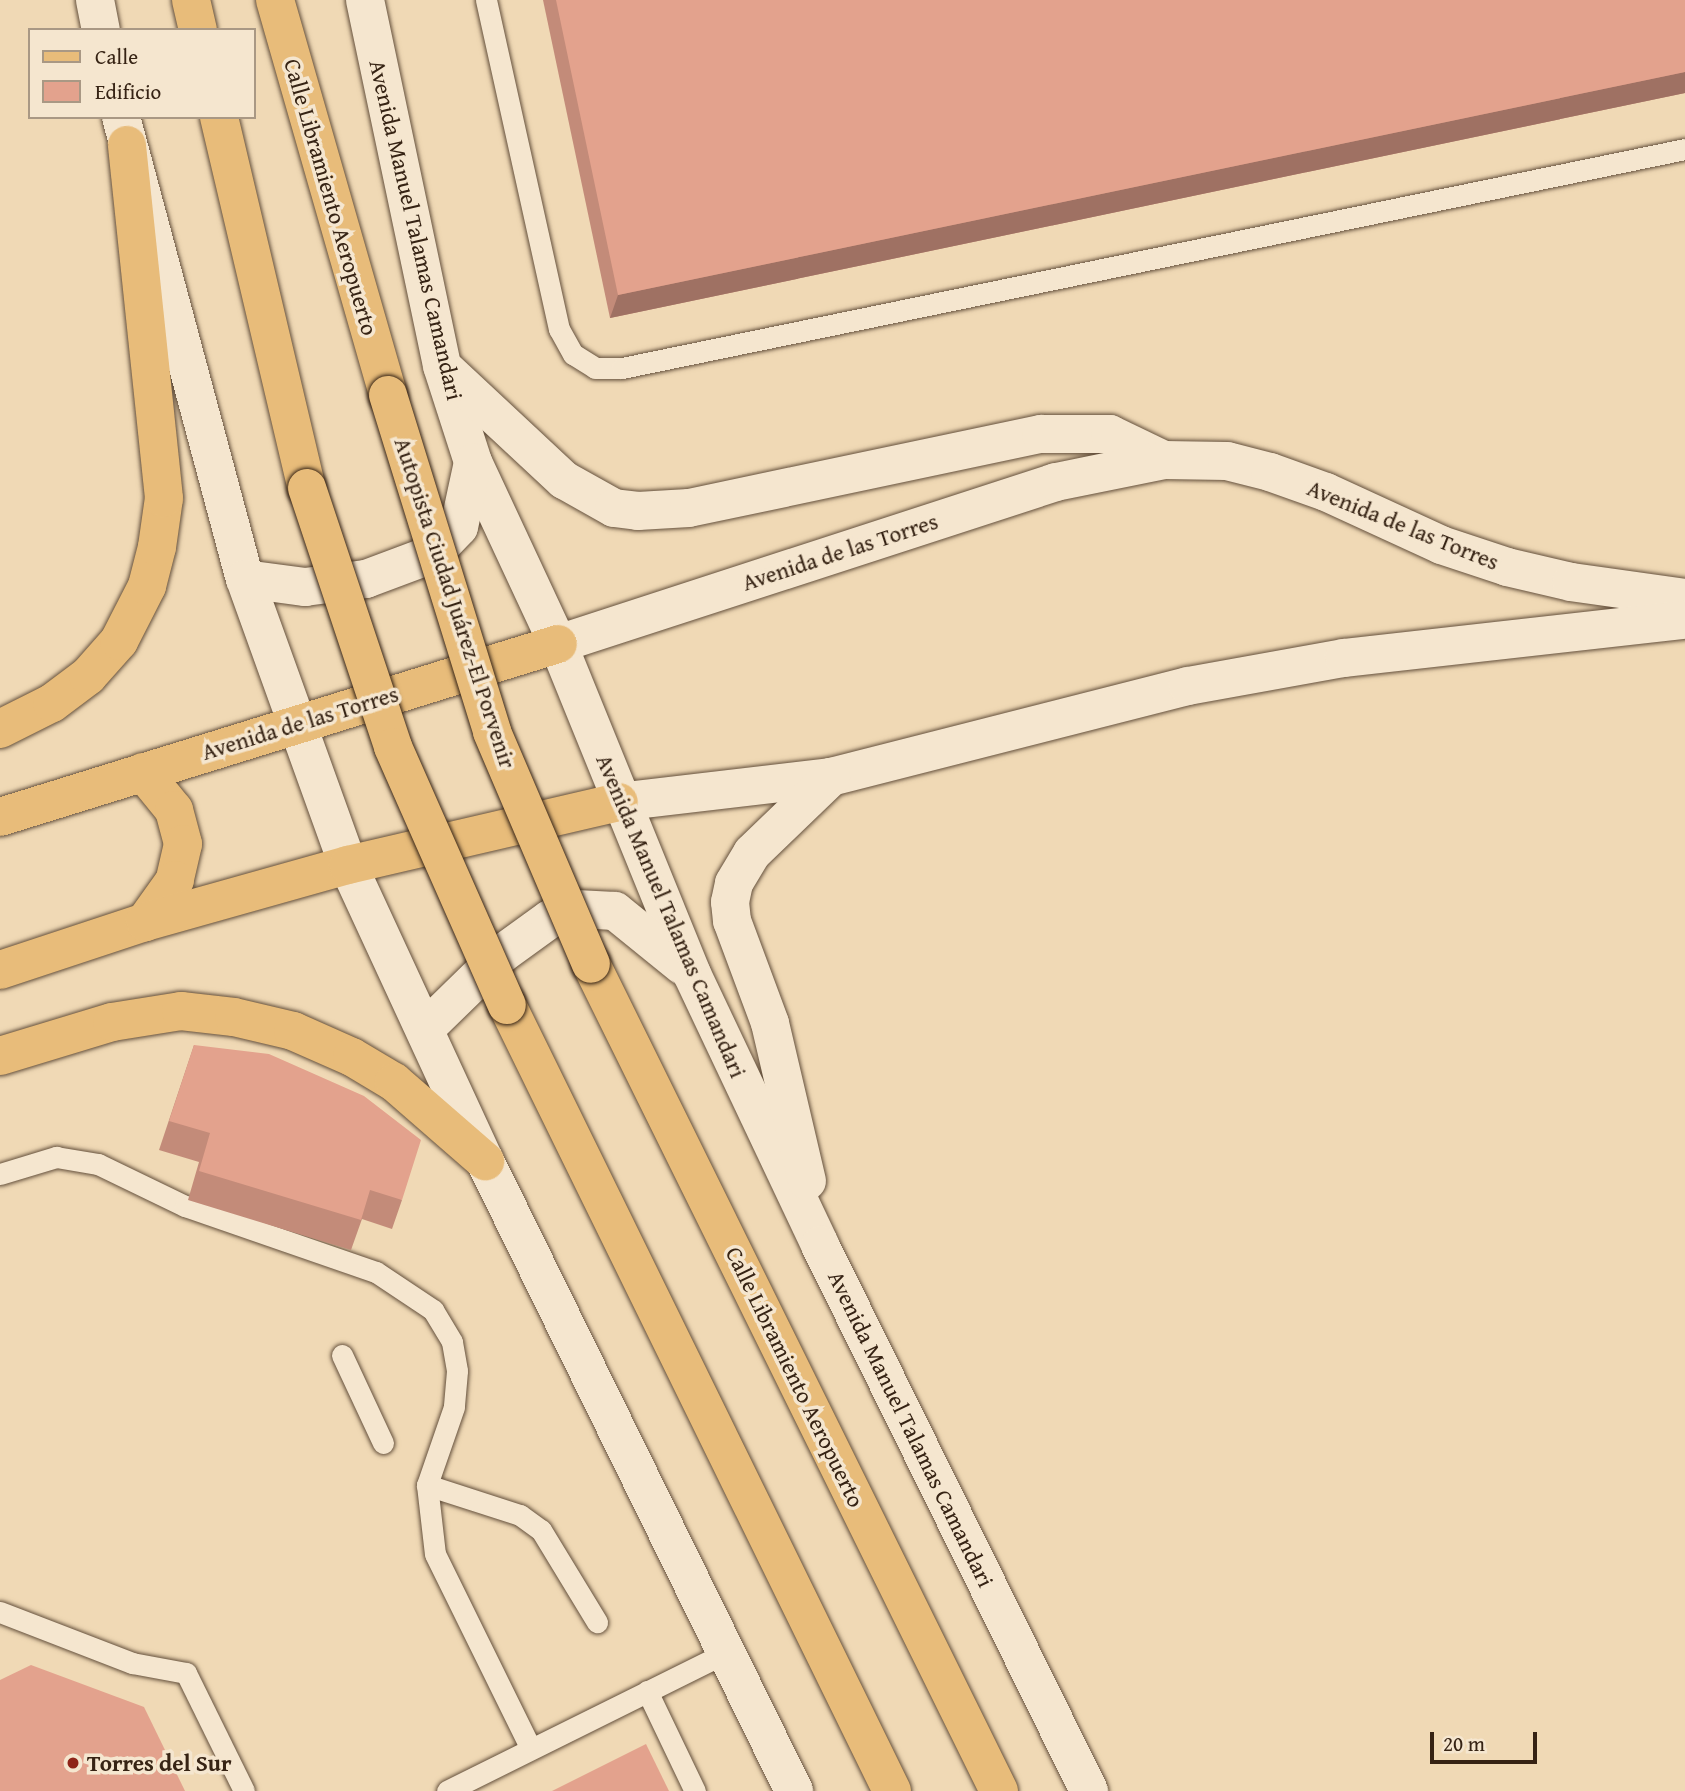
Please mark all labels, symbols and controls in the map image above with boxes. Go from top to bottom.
legend [28,28,256,119]
text: Calle [95,41,138,72]
street label: Calle Libramiento Aeropuerto [278,56,384,338]
street label: Avenida Manuel Talamas Camandari [363,57,469,403]
text: Edificio [95,76,161,107]
street label: Autopista Ciudad Juárez-El Porvenir [388,434,522,772]
street label: Avenida de las Torres [1303,474,1503,576]
street label: Avenida de las Torres [739,507,941,597]
street label: Avenida de las Torres [198,680,402,766]
street label: Avenida Manuel Talamas Camandari [590,750,752,1082]
street label: Calle Libramiento Aeropuerto [720,1242,870,1512]
street label: Avenida Manuel Talamas Camandari [822,1266,1000,1592]
scale bar [1433,1718,1540,1762]
text: 20 m [1443,1728,1485,1759]
place label: Torres del Sur [87,1749,231,1777]
marker: Torres del Sur [65,1755,81,1771]

